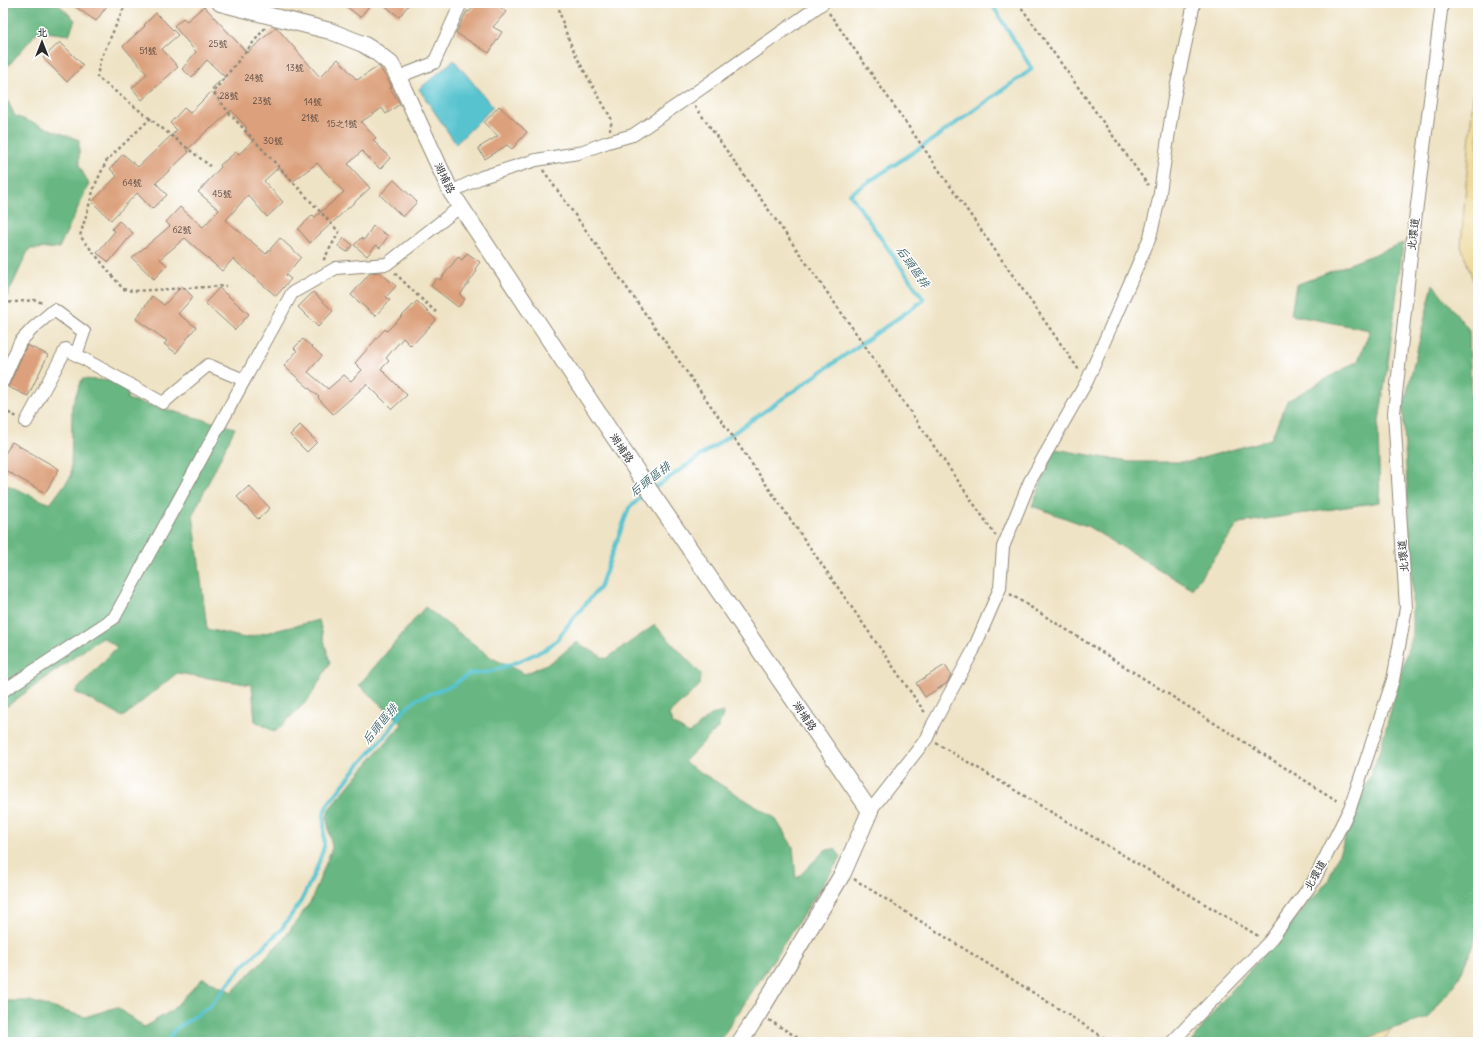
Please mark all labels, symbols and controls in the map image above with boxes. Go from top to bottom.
north arrow [22,22,62,62]
text: 北 [37,25,48,39]
house number: 25號 [208,38,228,49]
house number: 51號 [139,45,157,56]
house number: 13號 [286,62,304,73]
house number: 24號 [245,72,264,83]
house number: 28號 [219,90,239,101]
house number: 23號 [252,95,272,106]
house number: 14號 [304,96,322,107]
house number: 21號 [301,112,319,123]
house number: 15之1號 [327,118,357,129]
house number: 30號 [263,135,283,146]
street label: 湖埔路 [431,160,459,196]
house number: 64號 [122,177,142,188]
house number: 45號 [212,188,232,199]
street label: 北環道 [1404,217,1422,251]
house number: 62號 [172,224,192,235]
water label: 后頭區排 [893,243,934,291]
street label: 湖埔路 [607,430,637,466]
water label: 后頭區排 [626,458,674,499]
street label: 北環道 [1395,539,1411,573]
street label: 湖埔路 [790,698,820,734]
water label: 后頭區排 [358,700,401,747]
street label: 北環道 [1301,857,1329,893]

